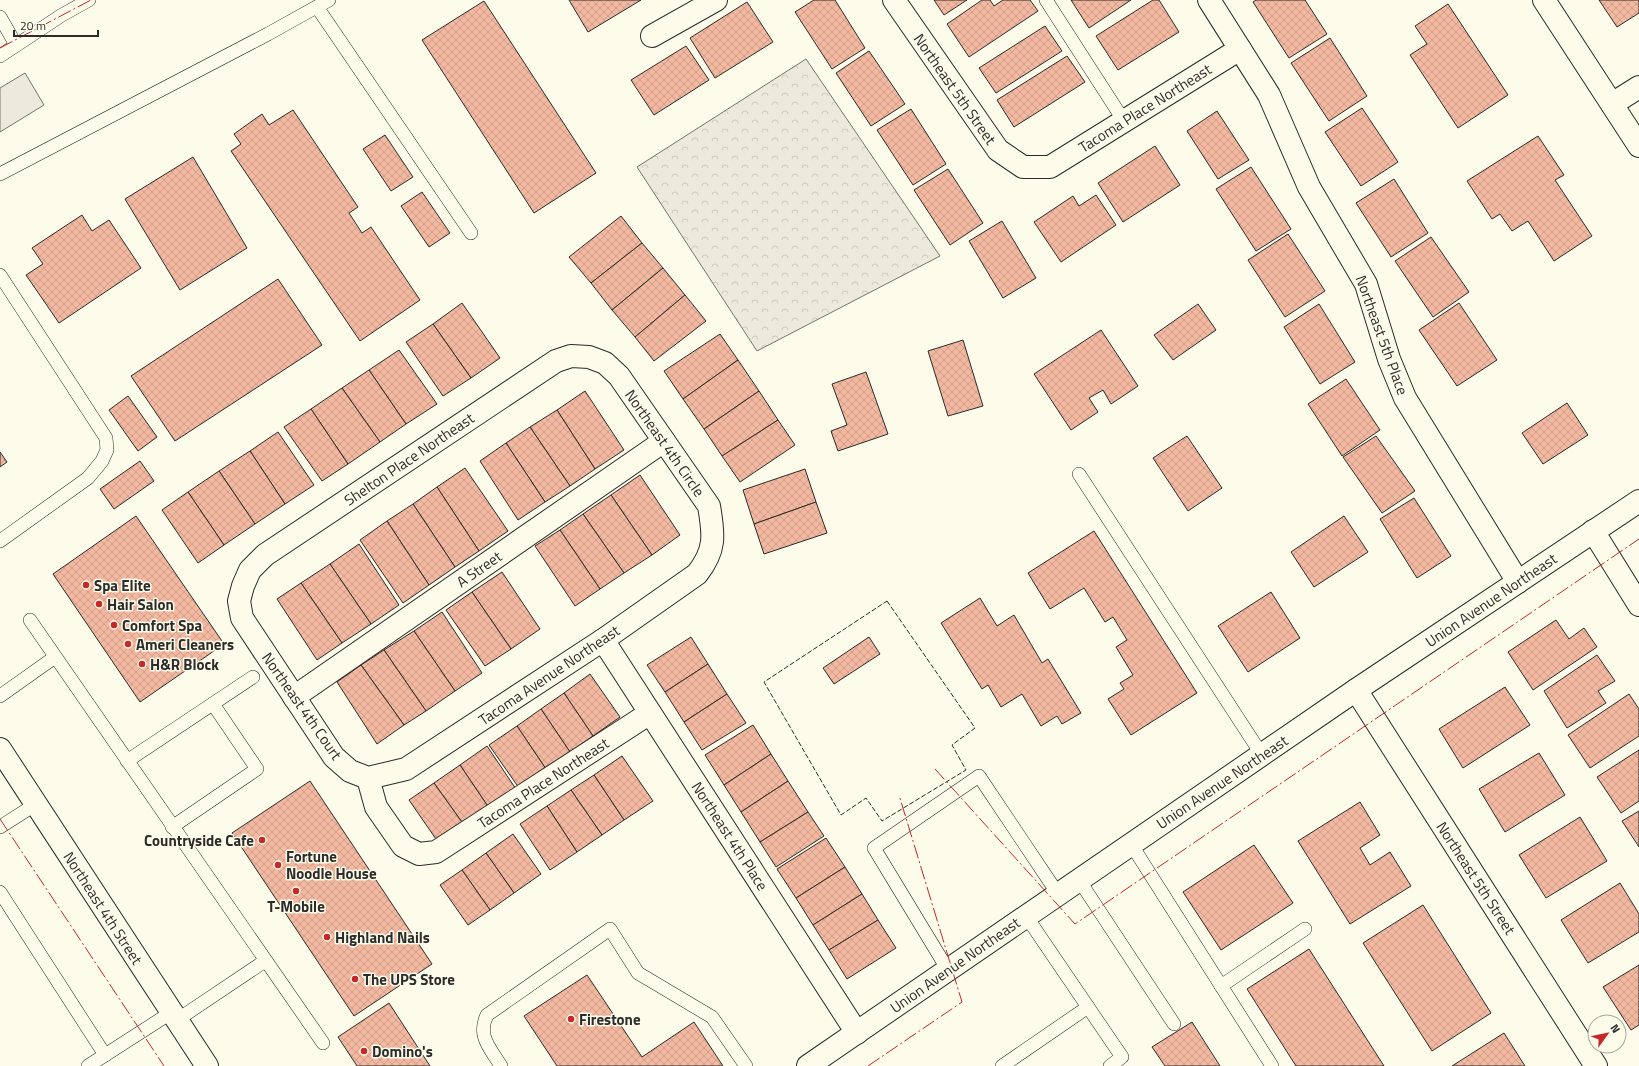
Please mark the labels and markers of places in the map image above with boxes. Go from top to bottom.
place label: Spa Elite [94,574,151,597]
marker: Spa Elite [81,580,91,590]
place label: Hair Salon [107,593,174,616]
marker: Hair Salon [94,599,104,609]
place label: Comfort Spa [122,614,203,637]
marker: Comfort Spa [109,620,119,630]
place label: Ameri Cleaners [136,633,234,656]
marker: Ameri Cleaners [123,639,133,649]
place label: H&R Block [150,653,219,676]
marker: H&R Block [137,659,147,669]
place label: Countryside Cafe [144,829,254,852]
marker: Countryside Cafe [257,835,267,845]
place label: Fortune Noodle House [286,845,377,885]
marker: Fortune Noodle House [273,860,283,870]
marker: T-Mobile [291,886,301,896]
place label: T-Mobile [267,895,325,918]
place label: Highland Nails [335,926,430,949]
marker: Highland Nails [322,932,332,942]
place label: The UPS Store [363,968,455,991]
marker: The UPS Store [350,974,360,984]
place label: Firestone [579,1008,641,1031]
marker: Firestone [566,1014,576,1024]
place label: Domino's [372,1040,433,1063]
marker: Domino's [359,1046,369,1056]

